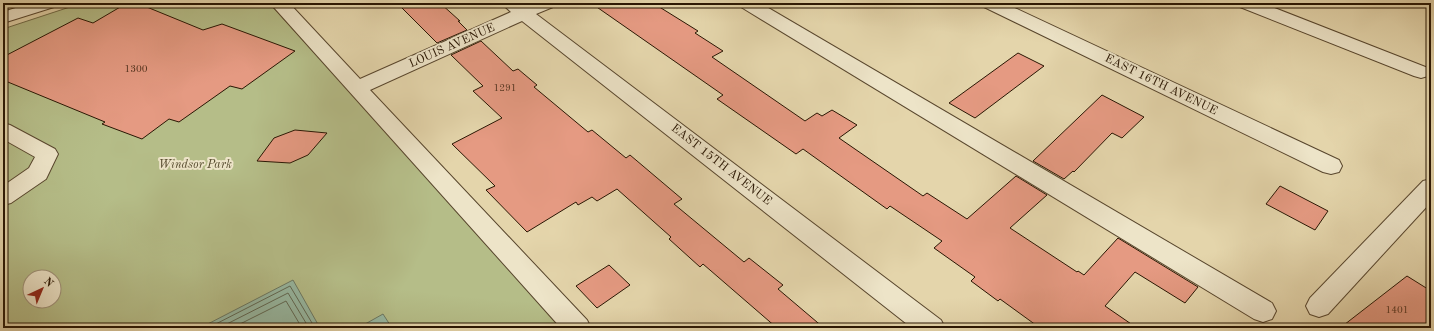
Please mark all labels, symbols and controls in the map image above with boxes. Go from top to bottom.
street label: LOUIS AVENUE [407,22,497,70]
street label: EAST 16TH AVENUE [1103,52,1219,118]
house number: 1300 [124,64,148,74]
house number: 1291 [493,83,517,93]
street label: EAST 15TH AVENUE [669,121,774,208]
park label: Windsor Park [158,159,232,171]
north arrow [22,269,62,309]
text: N [41,276,55,290]
house number: 1401 [1385,305,1409,315]

